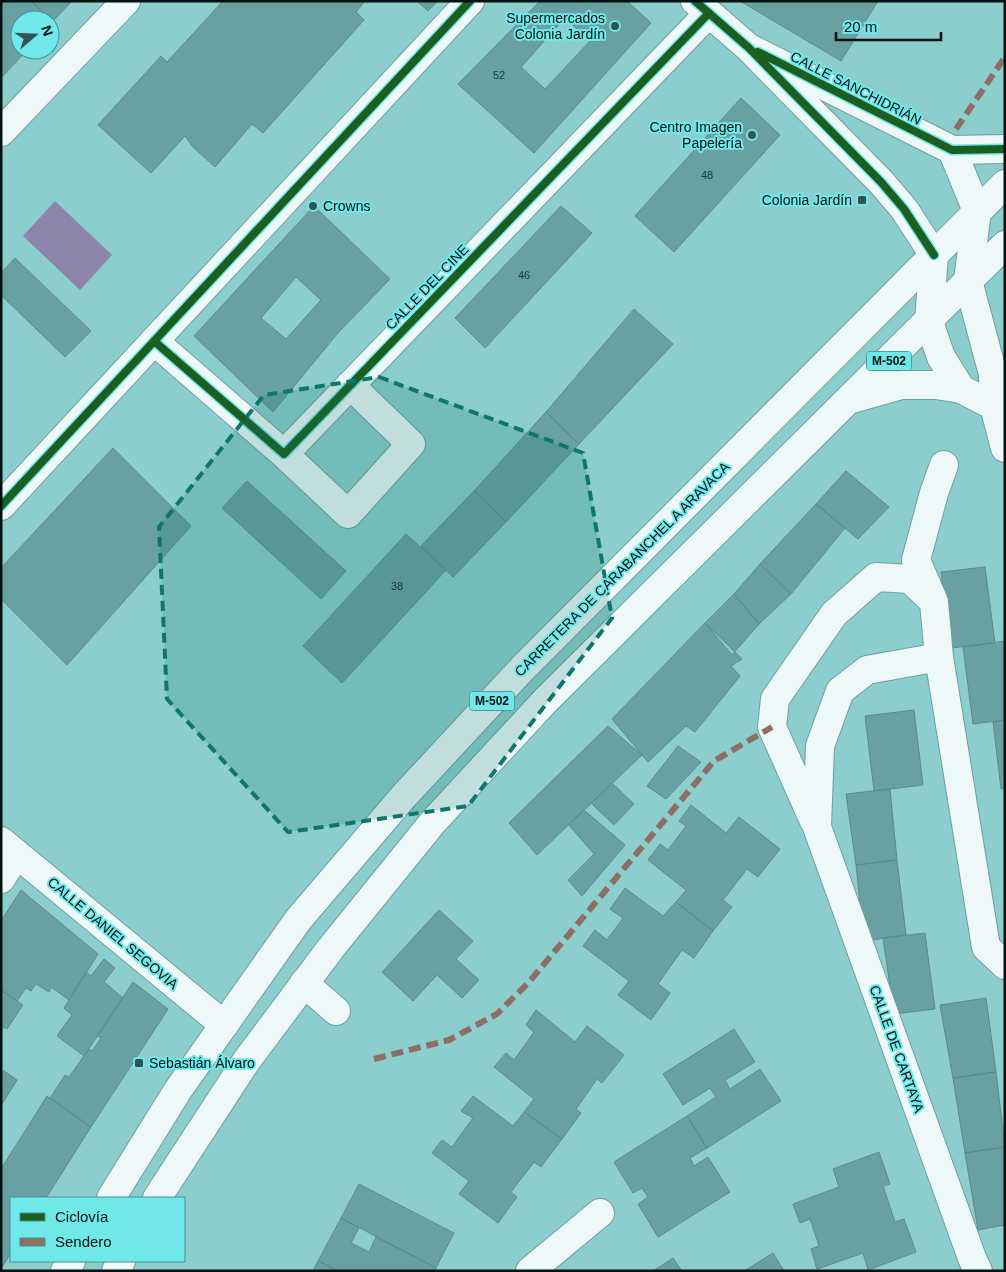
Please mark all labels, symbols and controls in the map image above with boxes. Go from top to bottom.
north arrow [10,10,60,60]
place label: Supermercados Colonia Jardín [506,10,605,42]
scale bar [836,10,941,42]
text: 20 m [844,18,877,35]
marker: Supermercados Colonia Jardín [609,20,621,32]
text: N [38,23,57,38]
street label: CALLE SANCHIDRIÁN [788,48,924,128]
house number: 52 [493,69,505,81]
place label: Centro Imagen Papelería [649,119,742,151]
marker: Centro Imagen Papelería [746,129,758,141]
house number: 48 [701,169,713,181]
place label: Colonia Jardín [762,192,852,208]
marker: Colonia Jardín [856,194,868,206]
place label: Crowns [323,198,370,214]
marker: Crowns [307,200,319,212]
street label: CALLE DEL CINE [382,241,472,333]
house number: 46 [518,269,530,281]
road number: M-502 [866,352,912,371]
street label: CARRETERA DE CARABANCHEL A ARAVACA [511,458,733,680]
house number: 38 [391,580,403,592]
road number: M-502 [470,691,514,710]
street label: CALLE DANIEL SEGOVIA [45,874,182,993]
street label: CALLE DE CARTAYA [867,983,928,1115]
place label: Sebastián Álvaro [149,1055,255,1071]
marker: Sebastián Álvaro [133,1057,145,1069]
legend [10,1197,185,1262]
text: Ciclovía [55,1208,109,1225]
text: Sendero [55,1233,112,1250]

